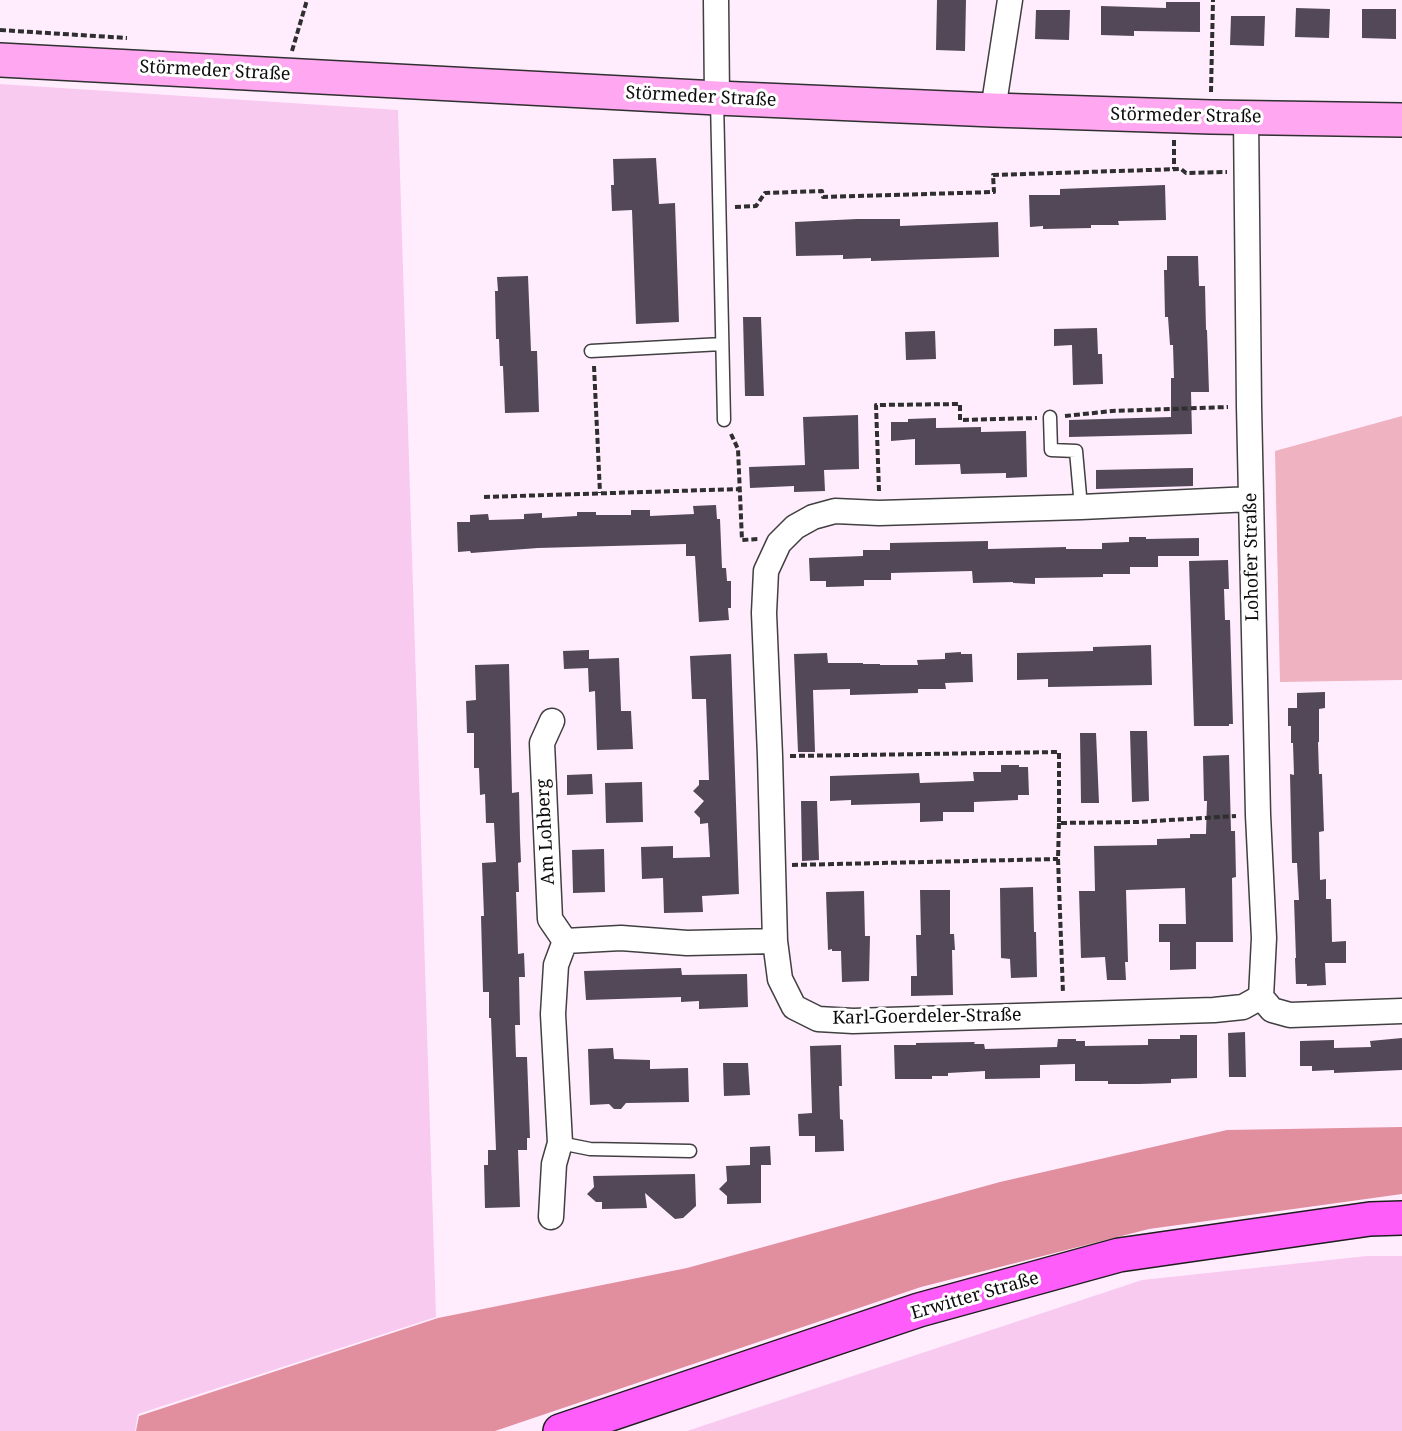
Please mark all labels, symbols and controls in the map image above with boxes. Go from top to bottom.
street label: Störmeder Straße [139,56,291,86]
street label: Störmeder Straße [625,82,777,112]
street label: Störmeder Straße [1110,104,1262,128]
street label: Lohofer Straße [1240,493,1264,621]
street label: Am Lohberg [532,778,560,886]
street label: Karl-Goerdeler-Straße [832,1005,1022,1029]
street label: Erwitter Straße [909,1267,1041,1325]

